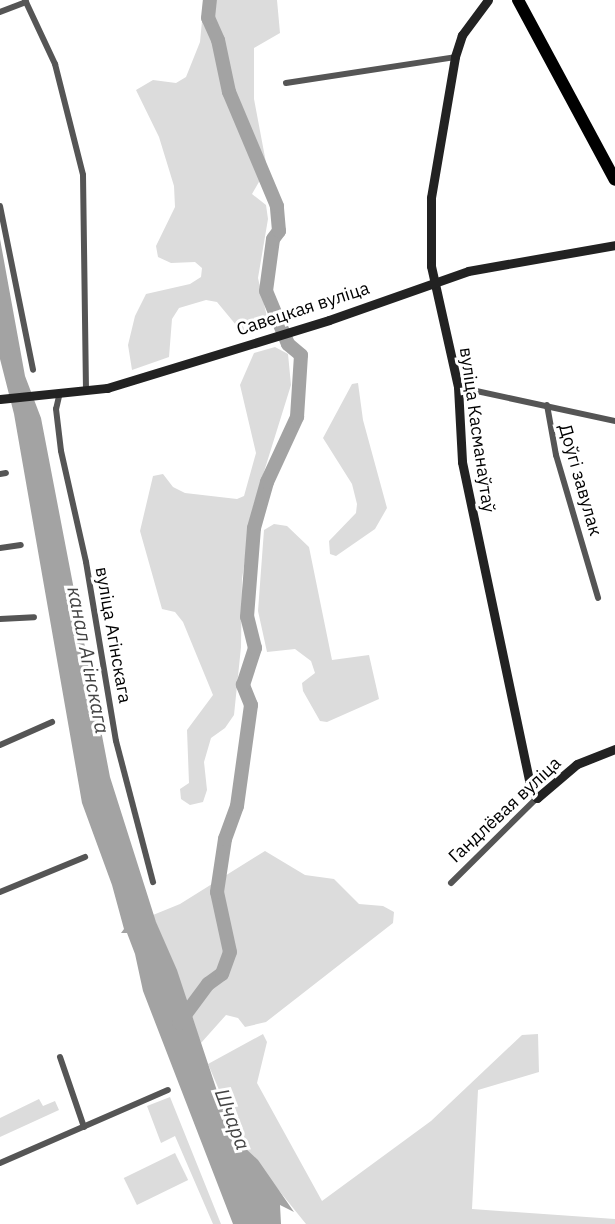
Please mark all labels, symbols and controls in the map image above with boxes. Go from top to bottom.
street label: Савецкая вуліца [234,277,372,341]
street label: вуліца Касманаўтаў [455,346,499,514]
street label: Доўгі завулак [554,422,606,538]
street label: вуліца Агінскага [90,565,136,705]
water label: канал Агінскага [63,584,115,736]
street label: Гандлёвая вуліца [444,752,566,868]
water label: Шчара [210,1085,256,1153]

